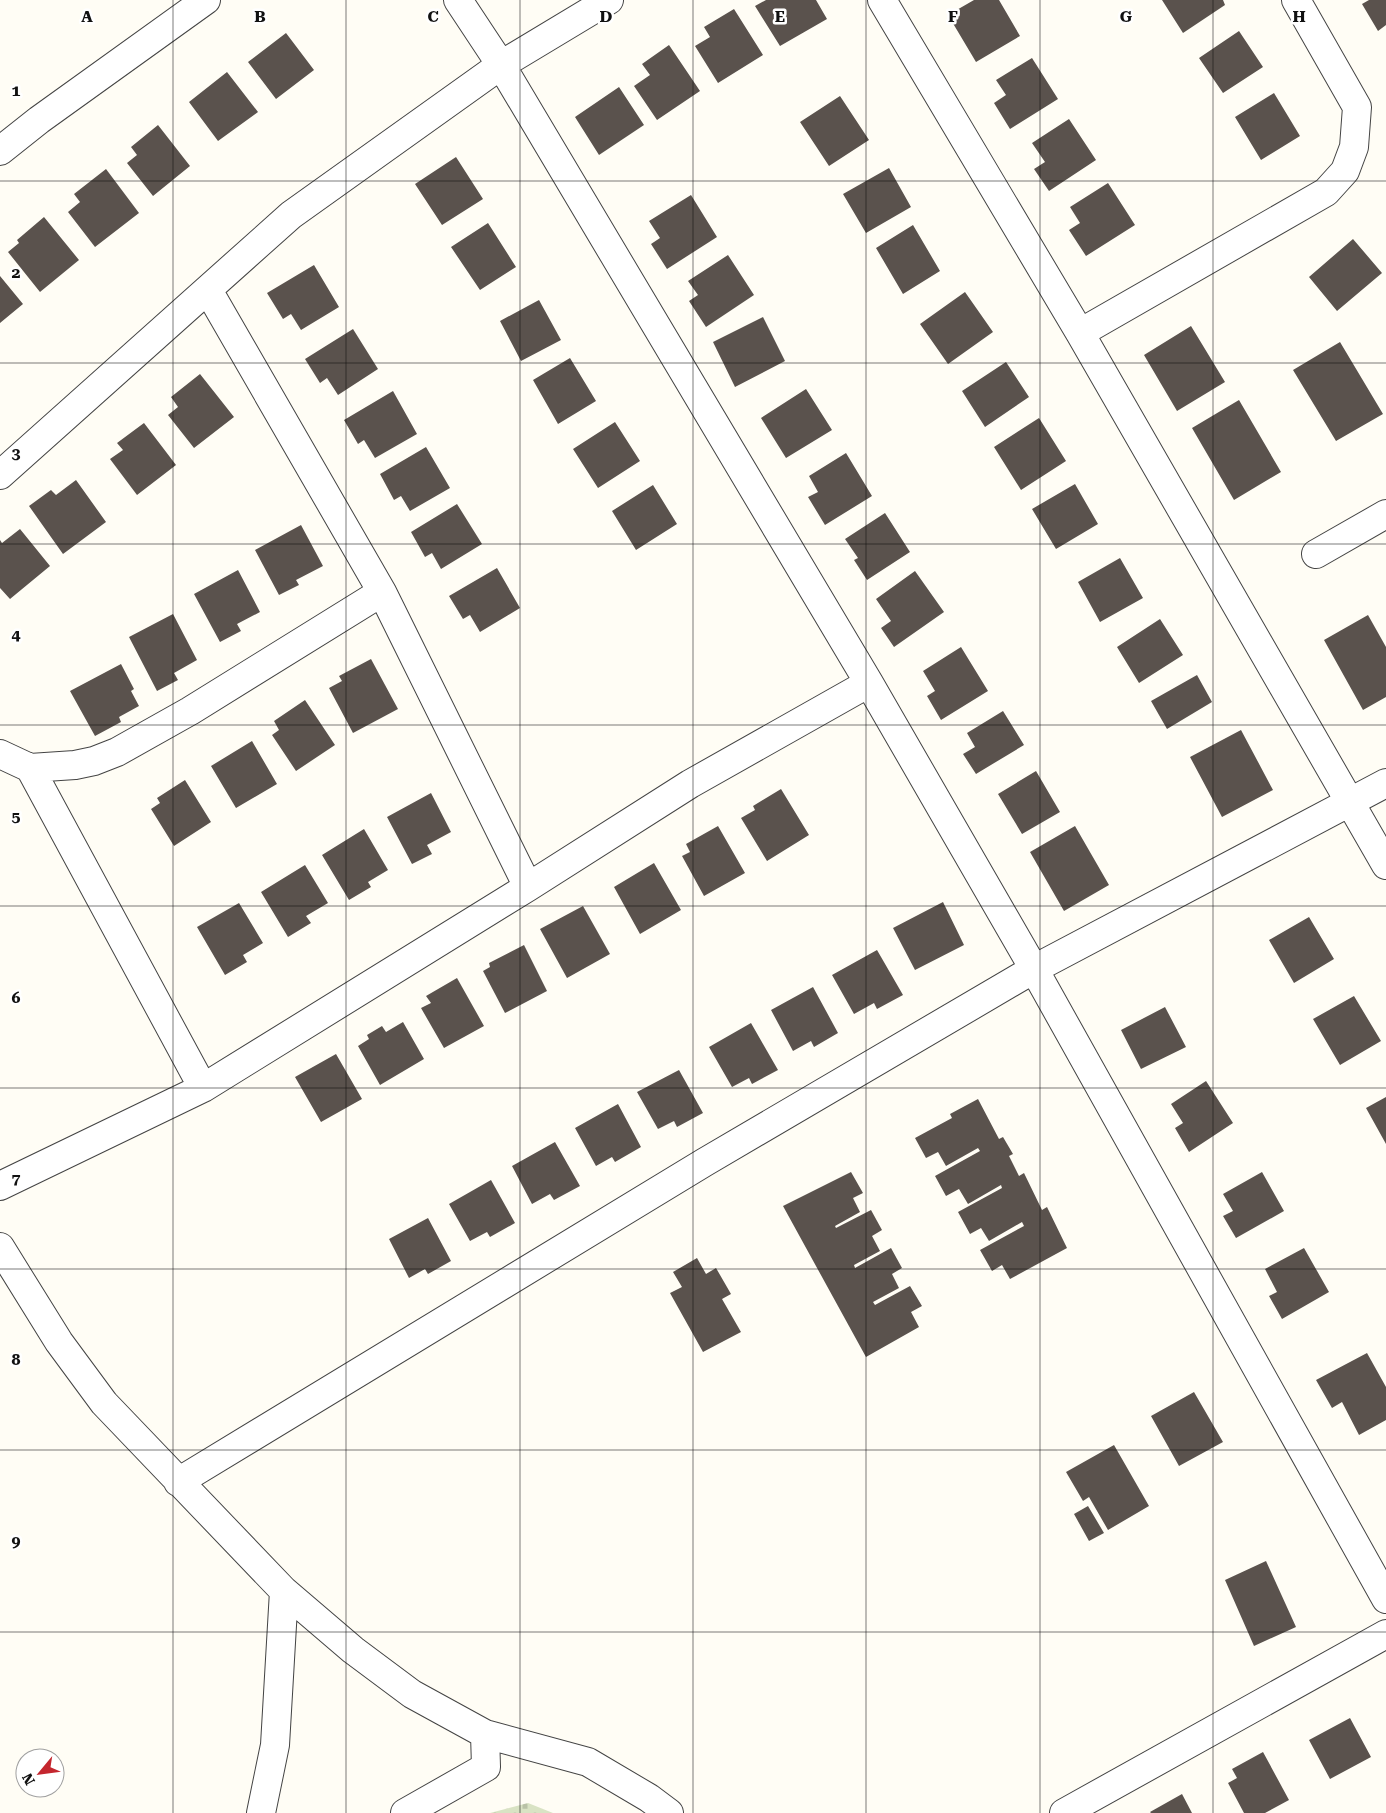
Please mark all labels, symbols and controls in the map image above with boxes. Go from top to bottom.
text: A [81,7,93,26]
text: B [254,7,266,26]
text: C [427,7,439,26]
text: D [600,7,613,26]
text: E [775,7,785,26]
text: F [948,7,958,26]
text: G [1120,7,1133,26]
text: H [1292,7,1306,26]
text: 1 [12,81,21,100]
text: 2 [12,263,21,282]
text: 3 [12,444,21,463]
text: 4 [12,625,21,644]
text: 5 [12,807,21,826]
text: 6 [12,988,21,1007]
text: 7 [12,1169,21,1188]
text: 8 [12,1350,21,1369]
text: 9 [12,1532,21,1551]
north arrow [15,1748,65,1798]
text: N [19,1771,38,1788]

